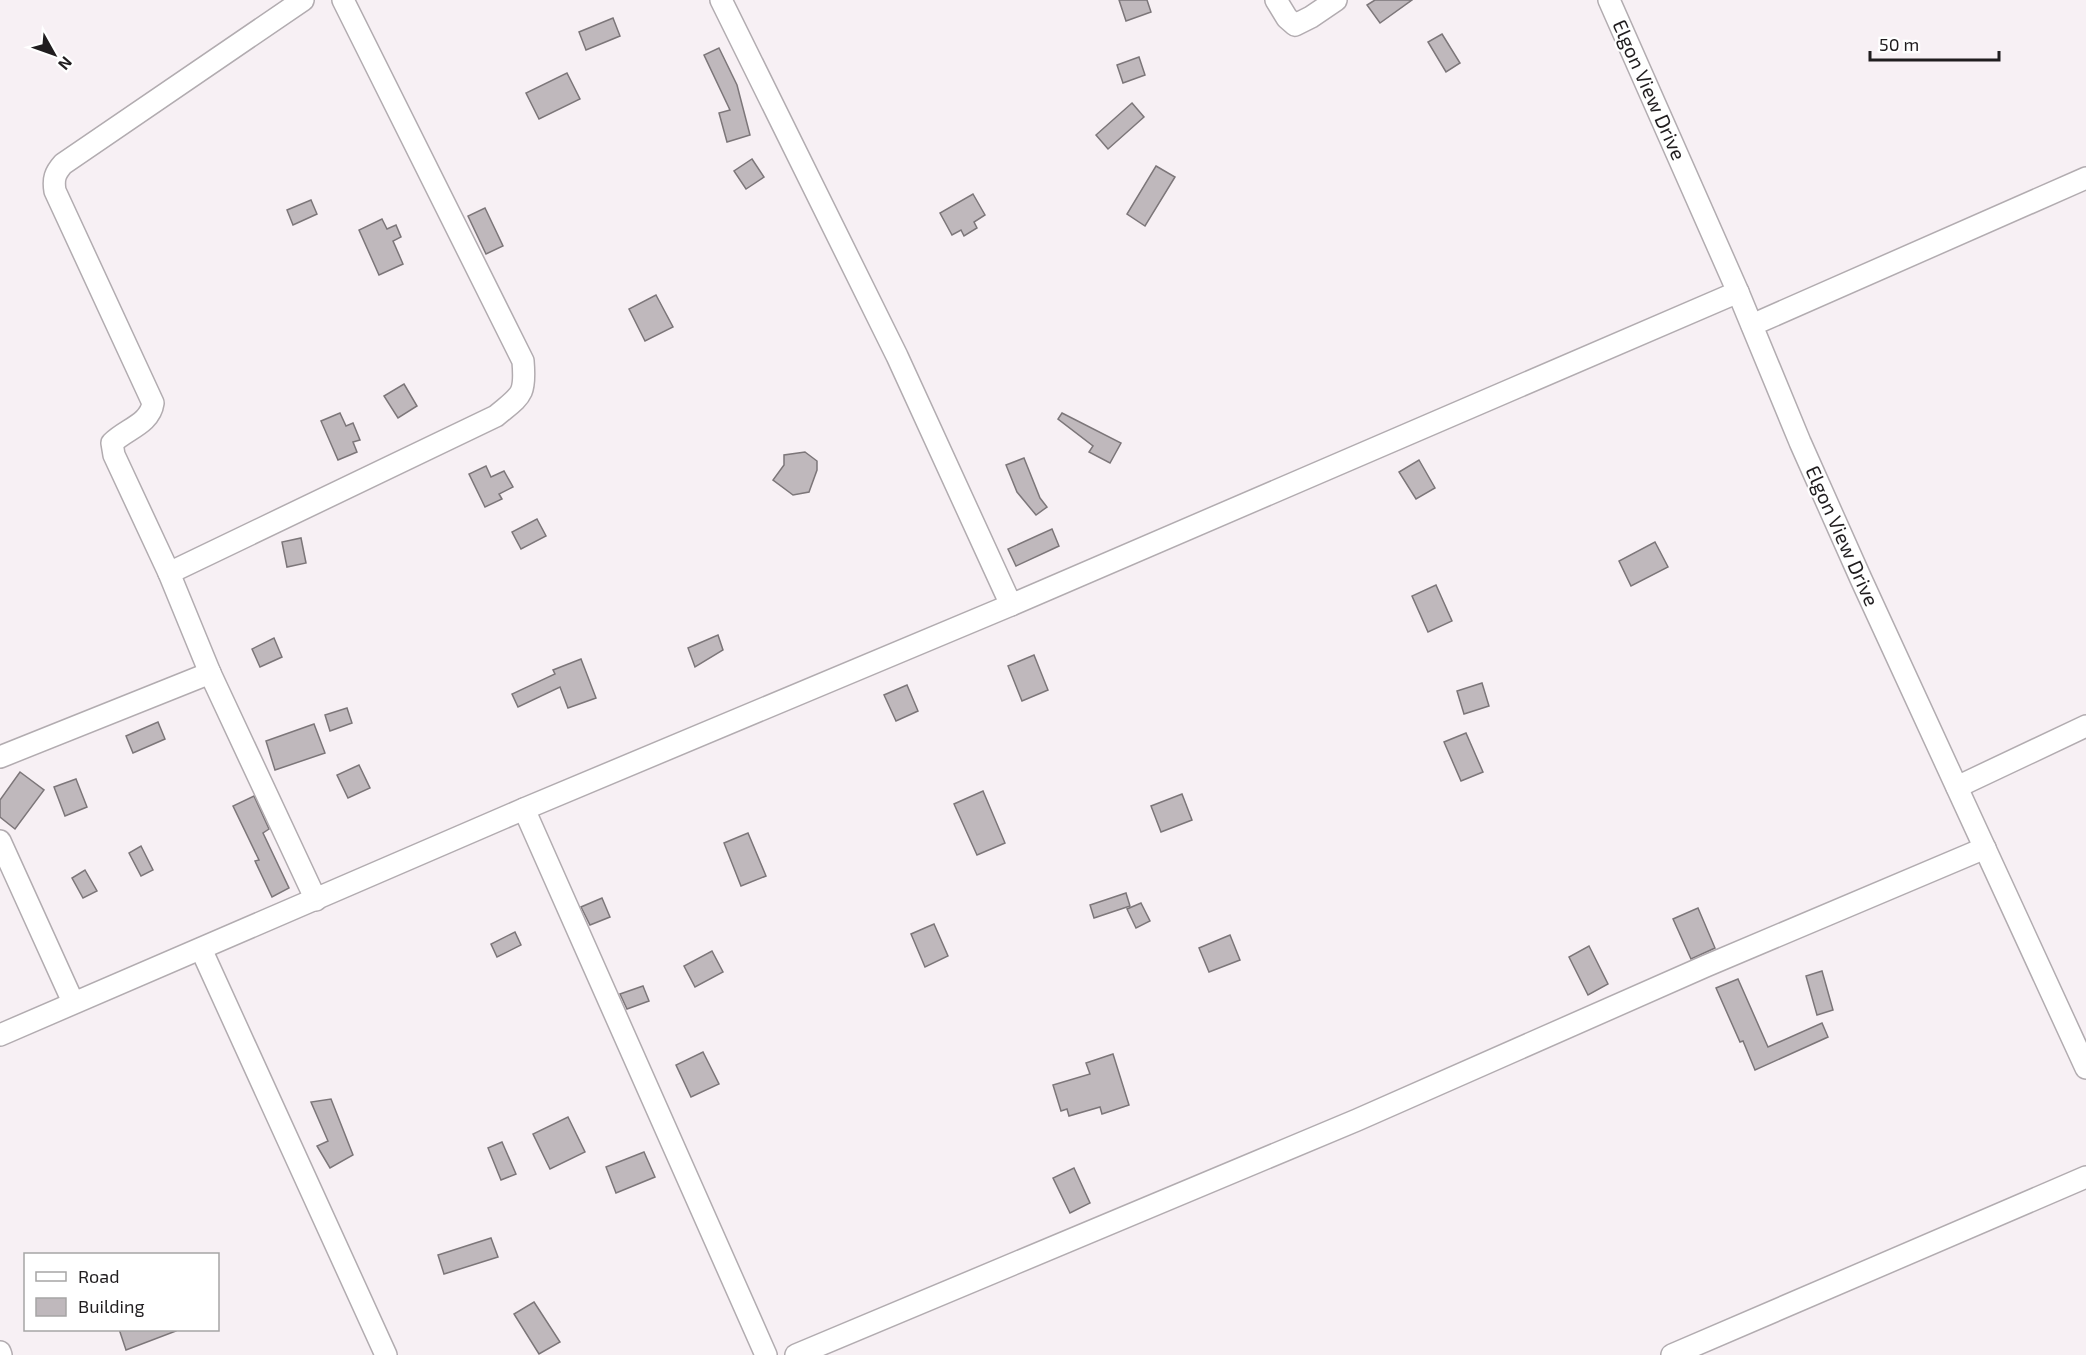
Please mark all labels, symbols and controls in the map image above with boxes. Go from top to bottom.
street label: Elgon View Drive [1608,16,1692,163]
north arrow [24,24,84,84]
scale bar [1870,24,1999,62]
text: 50 m [1879,33,1919,55]
text: N [55,53,77,74]
street label: Elgon View Drive [1801,462,1885,609]
legend [24,1253,219,1331]
text: Road [78,1265,119,1287]
text: Building [78,1295,145,1317]

